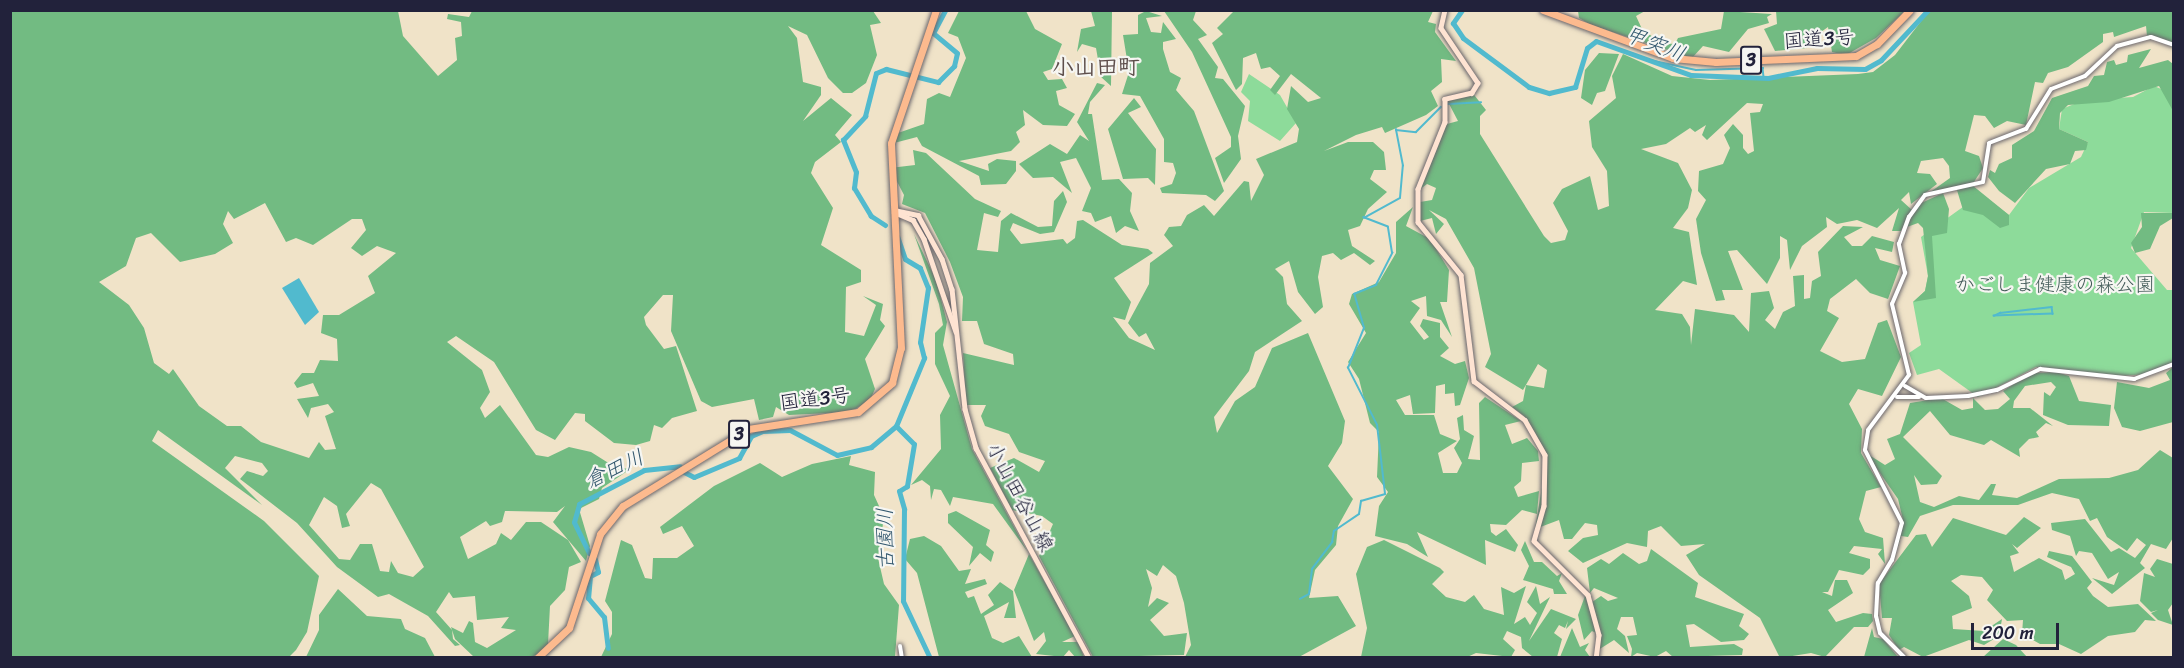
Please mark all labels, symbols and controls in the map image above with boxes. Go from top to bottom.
water label: 甲突川 [1621,21,1689,67]
street label: 国道3号 [1783,25,1855,53]
road number: 3 [1739,45,1763,75]
district label: 小山田町 [1052,54,1140,80]
park label: かごしま健康の森公園 [1955,272,2155,296]
street label: 国道3号 [778,383,852,415]
road number: 3 [727,419,751,449]
street label: 小山田谷山線 [981,438,1059,556]
water label: 倉田川 [580,444,648,494]
water label: 古園川 [872,507,898,571]
scale bar [1974,611,2062,649]
text: 200 m [1982,617,2034,649]

